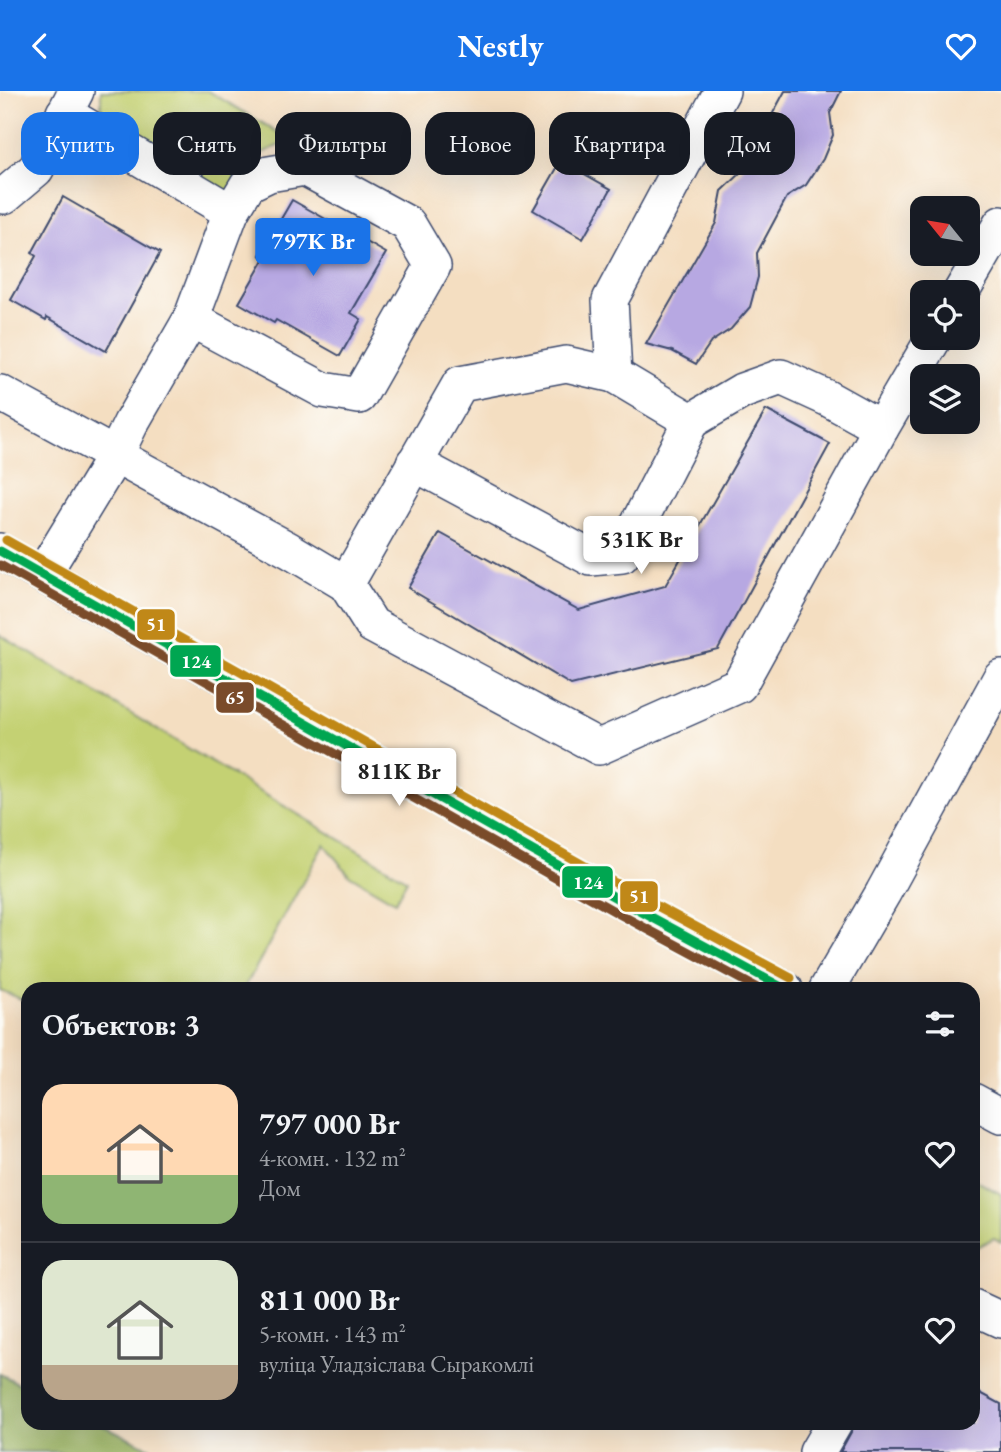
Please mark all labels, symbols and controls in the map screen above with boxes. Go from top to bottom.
text: Nestly [457,25,544,67]
icon: back [21,27,59,65]
icon: heart [942,27,980,65]
chip: Купить [21,112,139,175]
chip: Снять [153,112,261,175]
chip: Фильтры [275,112,411,175]
chip: Новое [425,112,535,175]
chip: Квартира [549,112,690,175]
chip: Дом [704,112,795,175]
north arrow [910,196,980,266]
map controls [910,196,980,434]
pin: 797K Br [248,219,378,278]
text: 797K Br [271,226,355,256]
button: locate [910,280,980,350]
button: layers [910,364,980,434]
pin: 531K Br [576,517,706,576]
text: 531K Br [599,524,683,554]
line badge: 51 [136,608,176,641]
text: 51 [146,612,166,637]
line badge: 124 [169,644,222,678]
text: 124 [181,649,212,674]
line badge: 65 [215,681,255,714]
text: 65 [225,685,245,710]
pin: 811K Br [334,749,464,808]
text: 811K Br [357,756,441,786]
line badge: 124 [561,865,614,899]
text: 124 [573,870,604,895]
line badge: 51 [619,880,659,913]
text: 51 [629,884,649,909]
text: Объектов: 3 [42,1005,200,1044]
icon: filters [921,1005,959,1043]
text: 797 000 Br [259,1104,400,1143]
icon: home [98,1112,182,1196]
icon: heart [921,1135,959,1173]
text: 4-комн. · 132 m² [259,1143,406,1173]
text: Дом [259,1173,301,1203]
text: 811 000 Br [259,1280,400,1319]
icon: home [98,1288,182,1372]
icon: heart [921,1311,959,1349]
text: 5-комн. · 143 m² [259,1319,406,1349]
text: вуліца Уладзіслава Сыракомлі [259,1349,534,1379]

